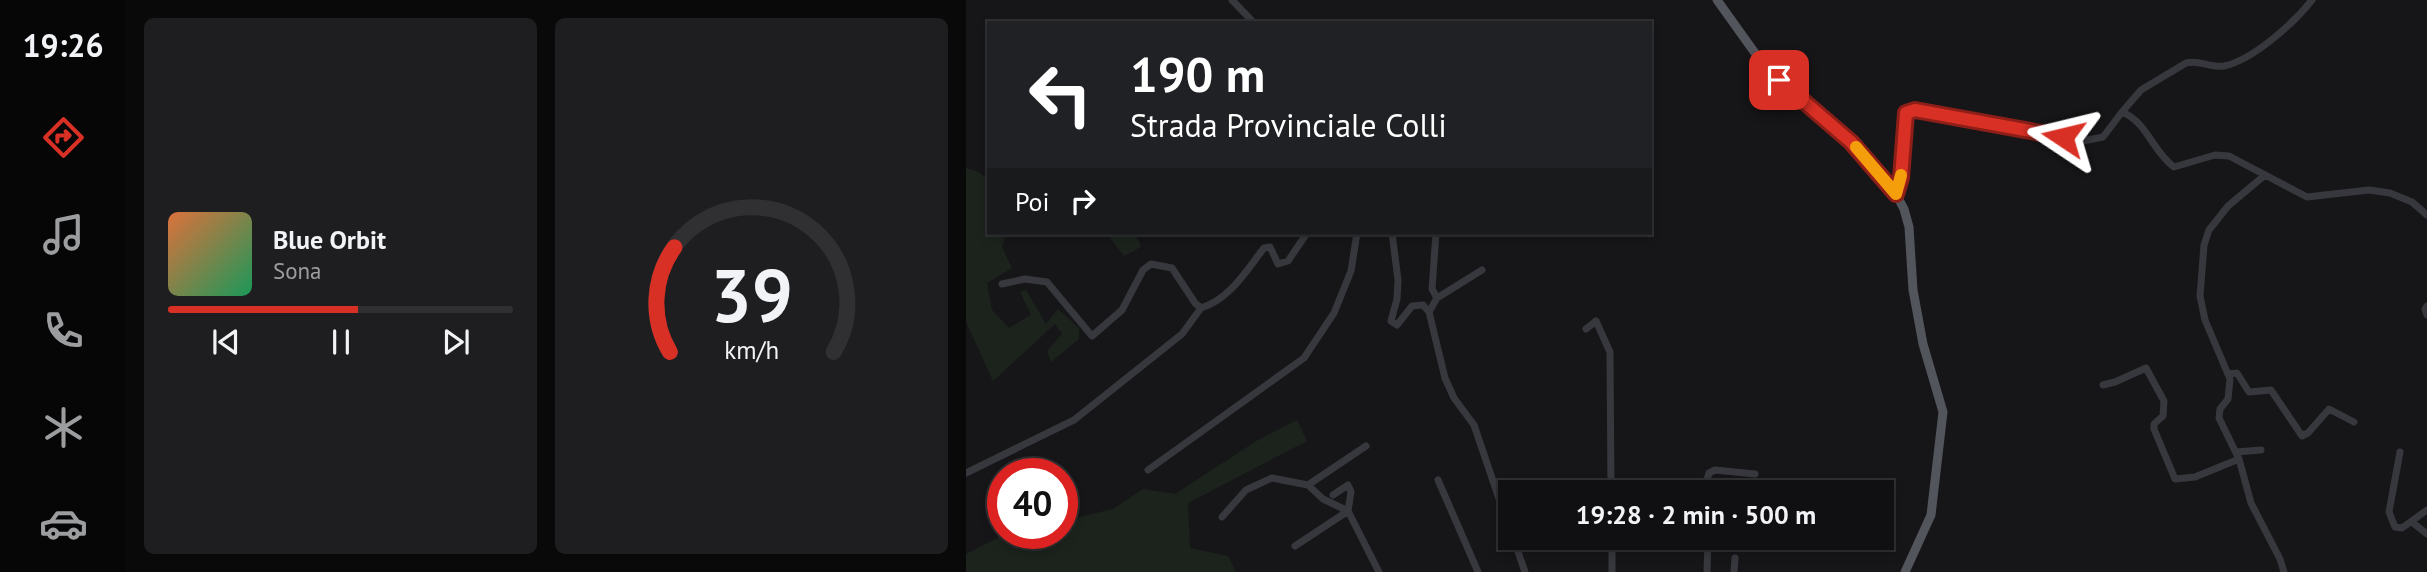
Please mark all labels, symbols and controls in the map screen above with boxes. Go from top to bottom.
text: 19:26 [22,24,104,66]
text: 190 m [1130,42,1265,106]
icon: left [1015,49,1106,140]
pin [1749,50,1809,110]
icon: arrive [1760,61,1798,99]
position arrow [2026,100,2100,174]
text: Strada Provinciale Colli [1130,104,1447,146]
icon: directions [39,113,88,162]
icon: right [1064,182,1102,220]
text: Poi [1015,185,1050,218]
icon: music [39,210,88,259]
text: Blue Orbit [273,223,386,256]
text: 39 [710,248,793,342]
text: Sona [273,256,322,285]
icon: phone [39,306,88,355]
icon: previous [207,323,245,361]
icon: pause [322,323,360,361]
icon: next [437,323,475,361]
text: km/h [724,334,779,366]
icon: climate [39,403,88,452]
speed limit sign: 40 [987,458,1078,549]
text: 19:28 · 2 min · 500 m [1576,498,1816,531]
icon: car [39,499,88,548]

